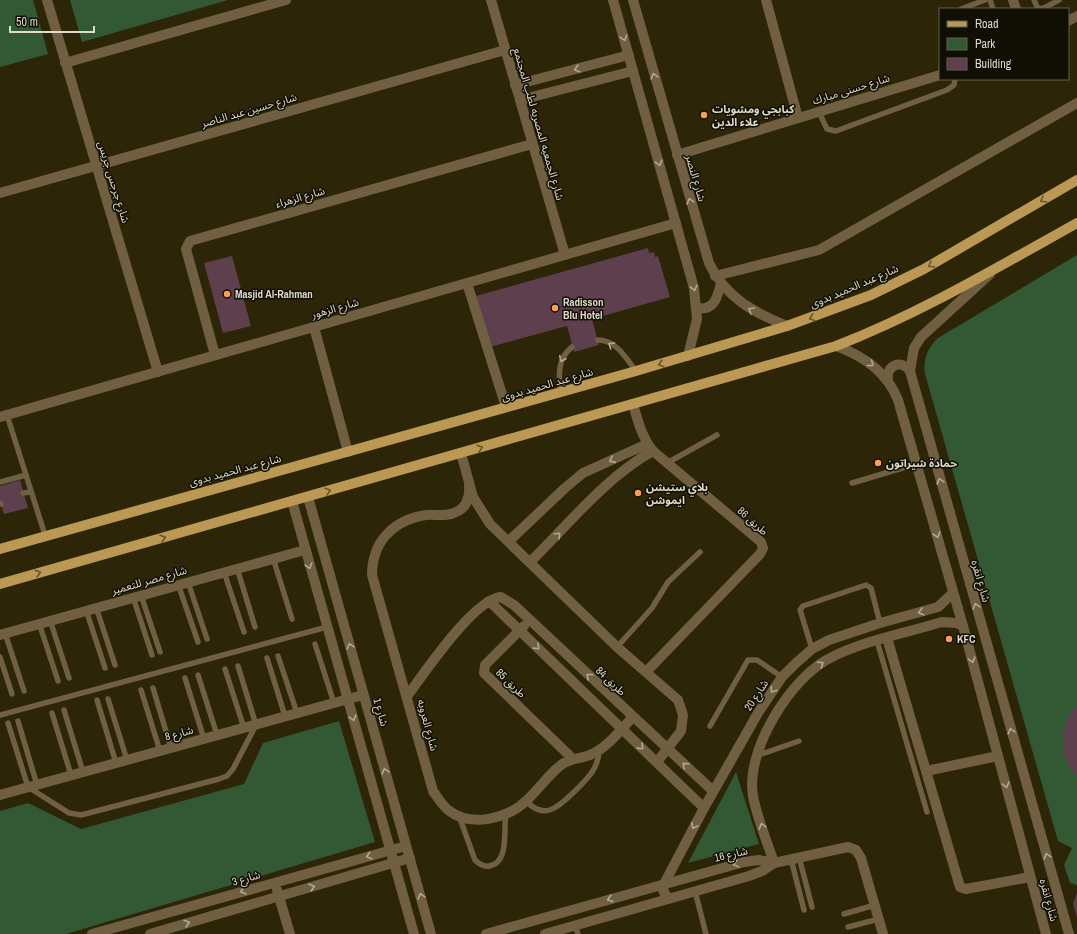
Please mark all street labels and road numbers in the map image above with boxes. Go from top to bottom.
street label: شارع الجمعيه المصريه لطب المجتمع [509,46,568,203]
street label: شارع حسنى مبارك [811,70,892,108]
street label: شارع حسين عبد الناصر [199,90,299,132]
street label: شارع جرجس جريس [94,139,133,225]
street label: شارع النصر [681,152,709,204]
street label: شارع الزهراء [274,183,327,212]
street label: شارع عبد الحميد بدوى [808,261,901,312]
street label: شارع الزهور [309,294,361,323]
street label: شارع عبد الحميد بدوى [499,364,595,405]
street label: شارع عبد الحميد بدوى [187,451,283,490]
street label: طريق 86 [735,504,771,538]
street label: شارع انقره [967,558,994,604]
street label: شارع مصر للتعمير [109,562,189,599]
street label: طريق 84 [593,664,629,699]
street label: طريق 85 [493,665,529,701]
street label: شارع 20 [741,677,772,714]
street label: شارع 1 [369,696,392,728]
street label: شارع العروبه [413,698,442,753]
street label: شارع 8 [163,722,195,744]
street label: شارع 16 [713,843,750,866]
street label: شارع 3 [230,867,262,890]
street label: شارع انقره [1036,877,1061,923]

